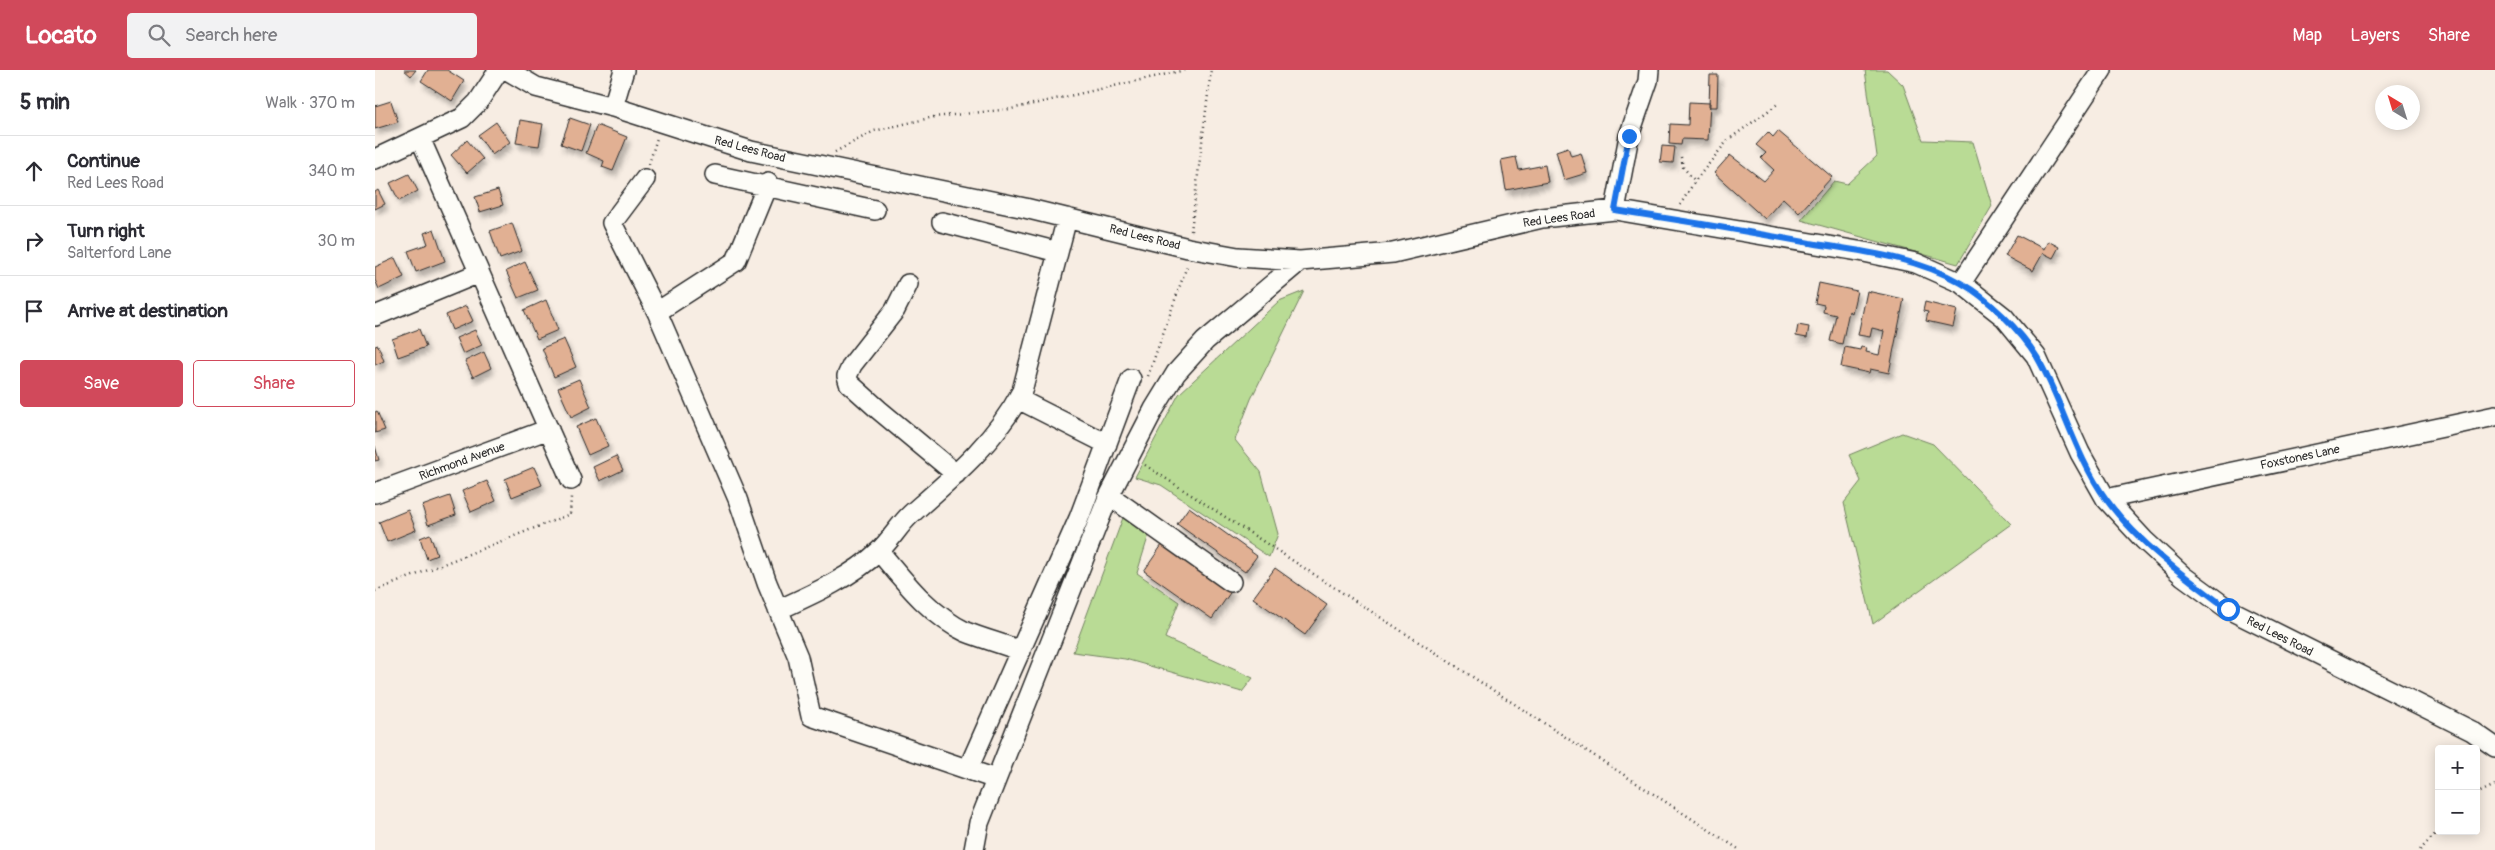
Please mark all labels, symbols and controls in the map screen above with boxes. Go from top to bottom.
search box [127,13,477,58]
text: Locato [25,21,97,50]
icon: search [145,21,173,49]
text: Search here [185,23,277,47]
text: Map [2293,24,2322,47]
text: Layers [2350,24,2400,47]
text: Share [2428,24,2470,47]
north arrow [2375,85,2420,130]
text: 5 min [20,89,70,116]
text: Walk · 370 m [265,93,355,113]
route end [1618,125,1641,148]
street label: Red Lees Road [713,133,787,166]
text: Continue [67,149,140,173]
icon: ahead [20,157,48,185]
text: 340 m [308,161,355,181]
text: Red Lees Road [67,173,164,193]
street label: Red Lees Road [1522,206,1596,231]
text: Turn right [67,219,145,243]
street label: Red Lees Road [1108,221,1182,254]
icon: right [20,227,48,255]
text: 30 m [317,231,355,251]
text: Salterford Lane [67,243,171,263]
icon: arrive [20,297,48,325]
text: Arrive at destination [67,299,228,323]
button: Save [20,360,183,407]
button: Share [193,360,355,407]
street label: Richmond Avenue [417,439,507,484]
street label: Foxstones Lane [2259,442,2341,473]
route start [2217,598,2240,621]
street label: Red Lees Road [2244,613,2316,660]
map controls [2435,745,2480,835]
button: + [2435,745,2480,790]
button: − [2435,790,2480,835]

